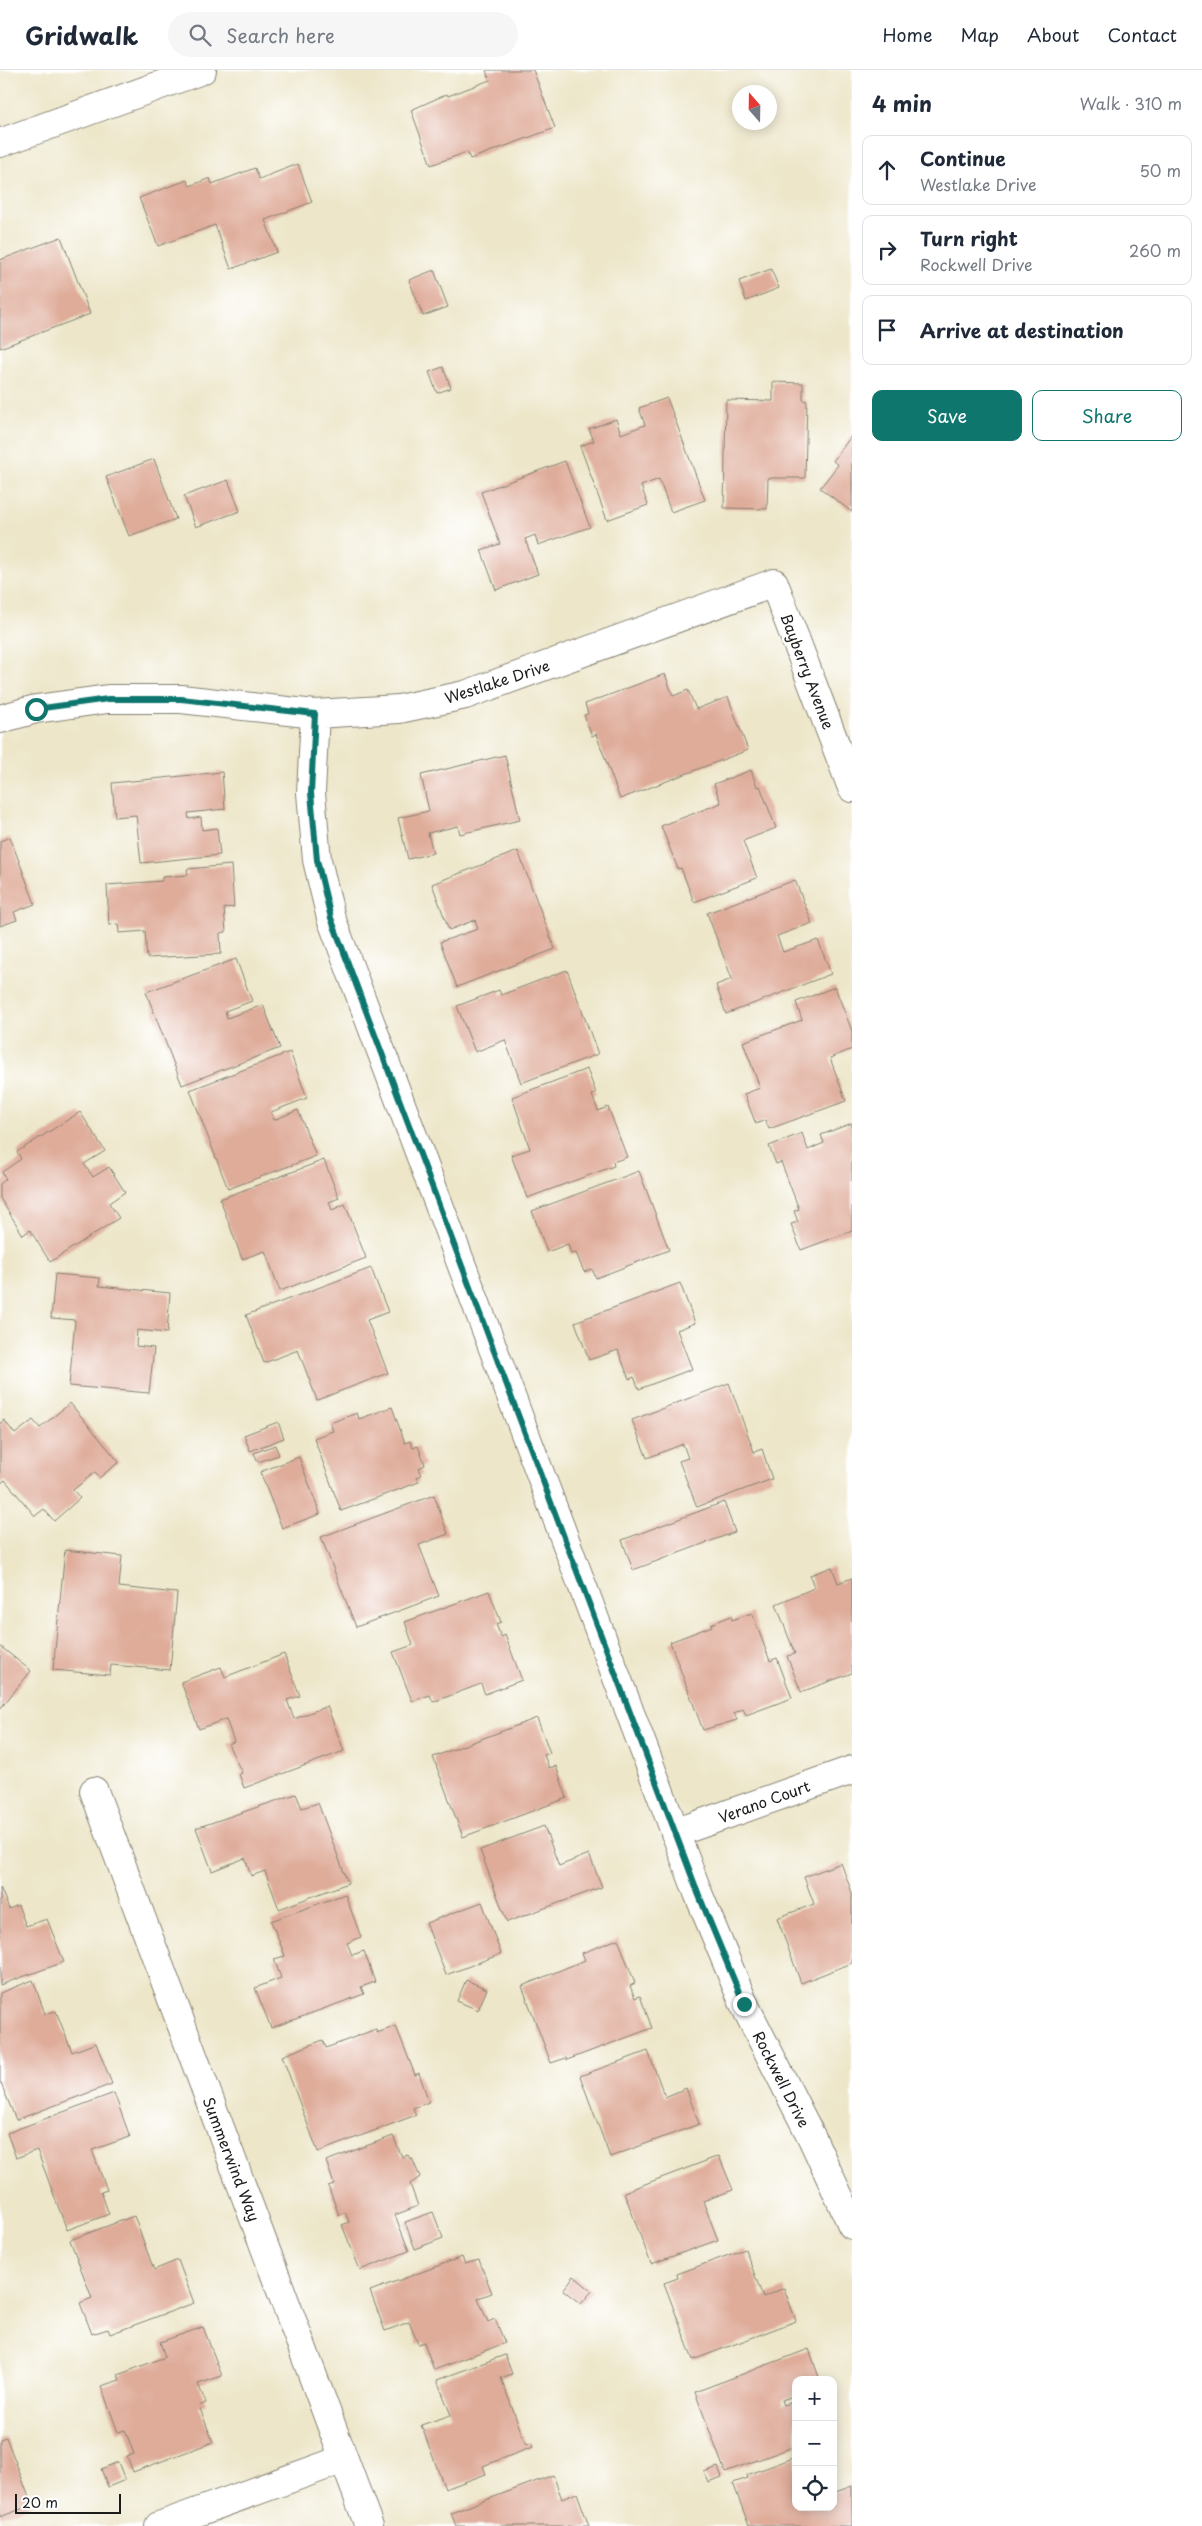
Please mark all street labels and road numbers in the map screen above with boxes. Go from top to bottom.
street label: Bayberry Avenue [775,609,841,733]
street label: Westlake Drive [442,653,553,709]
street label: Verano Court [715,1774,813,1828]
street label: Rockwell Drive [748,2027,816,2131]
street label: Summerwind Way [198,2093,266,2225]

